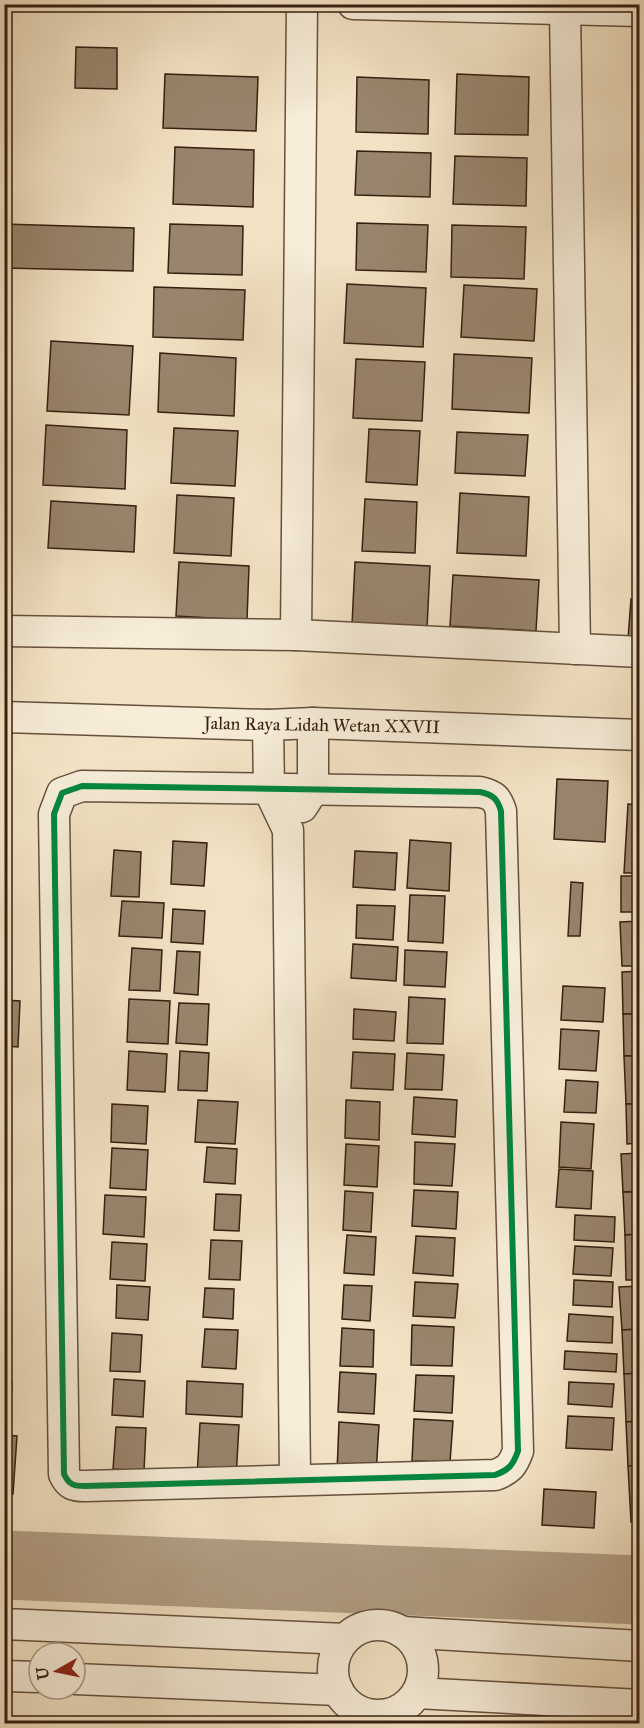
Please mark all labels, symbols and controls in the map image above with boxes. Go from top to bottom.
street label: Jalan Raya Lidah Wetan XXVII [202,712,441,739]
north arrow [27,1641,87,1701]
text: U [32,1665,53,1681]

